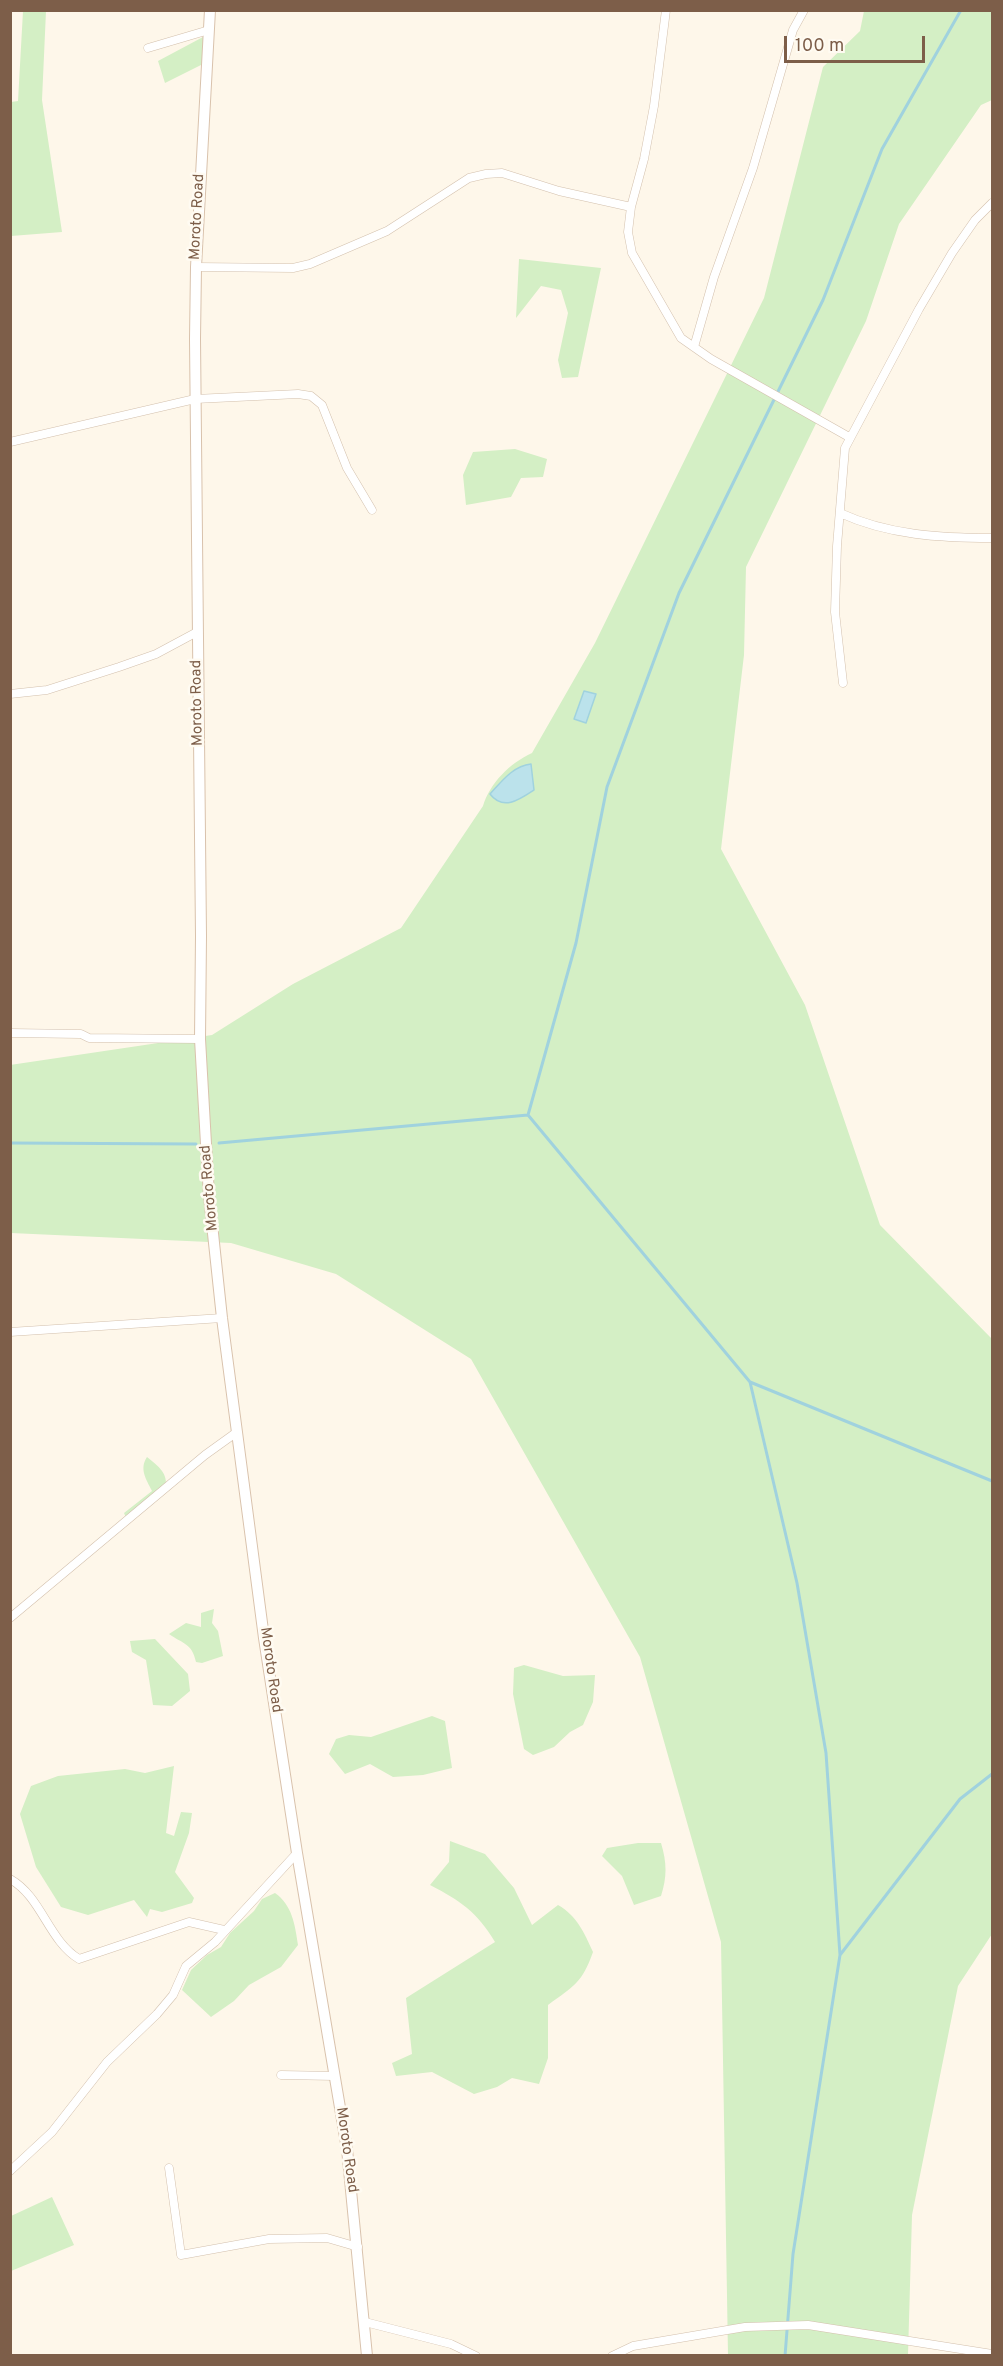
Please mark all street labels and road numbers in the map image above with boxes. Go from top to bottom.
street label: Moroto Road [187,173,209,261]
street label: Moroto Road [188,660,208,746]
street label: Moroto Road [197,1144,223,1232]
street label: Moroto Road [255,1626,285,1714]
street label: Moroto Road [331,2106,361,2194]

